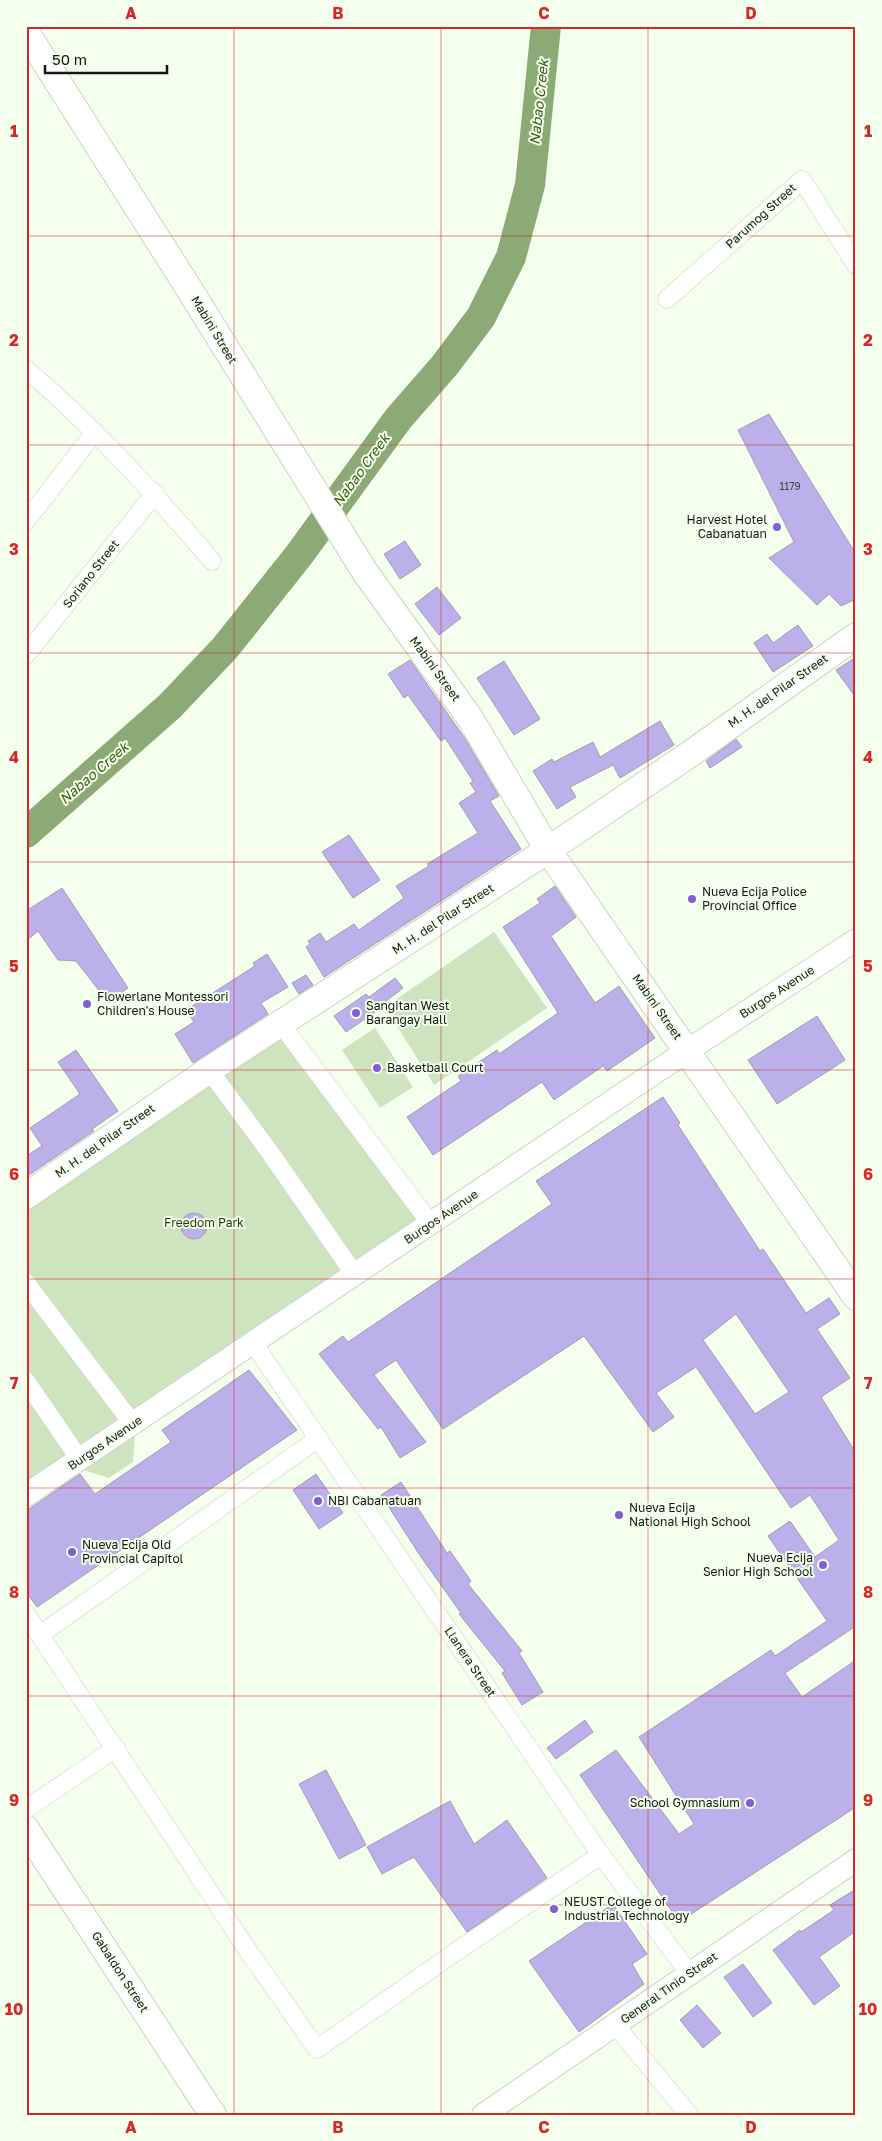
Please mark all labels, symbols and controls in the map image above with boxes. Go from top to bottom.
text: A [125,3,137,23]
text: B [332,3,344,23]
text: C [538,3,550,23]
text: D [745,3,757,23]
scale bar [45,42,168,74]
text: 50 m [52,50,87,68]
water label: Nabao Creek [526,56,552,146]
text: 1 [10,121,18,141]
text: 1 [864,121,872,141]
street label: Parumog Street [722,180,799,251]
street label: Mabini Street [188,293,241,367]
text: 2 [9,330,19,350]
text: 2 [863,330,873,350]
water label: Nabao Creek [328,428,394,509]
house number: 1179 [779,480,801,492]
place label: Harvest Hotel Cabanatuan [687,512,767,541]
marker: Harvest Hotel Cabanatuan [771,521,783,533]
street label: Soriano Street [59,536,122,611]
text: 3 [9,539,19,559]
text: 3 [863,539,873,559]
street label: Mabini Street [407,633,464,704]
street label: M. H. del Pilar Street [725,650,831,731]
water label: Nabao Creek [56,737,133,807]
text: 4 [9,747,19,767]
text: 4 [863,747,873,767]
street label: M. H. del Pilar Street [389,880,497,957]
place label: Nueva Ecija Police Provincial Office [702,884,807,913]
marker: Nueva Ecija Police Provincial Office [686,893,698,905]
text: 5 [9,956,19,976]
text: 5 [863,956,873,976]
street label: Burgos Avenue [737,962,817,1021]
street label: Mabini Street [629,971,686,1043]
place label: Flowerlane Montessori Children's House [97,989,229,1018]
marker: Flowerlane Montessori Children's House [81,998,93,1010]
place label: Sangitan West Barangay Hall [366,998,450,1027]
marker: Sangitan West Barangay Hall [350,1007,362,1019]
place label: Basketball Court [387,1060,484,1075]
marker: Basketball Court [371,1062,383,1074]
street label: M. H. del Pilar Street [52,1100,158,1181]
text: 6 [9,1164,19,1184]
text: 6 [863,1164,873,1184]
street label: Burgos Avenue [401,1186,481,1247]
park label: Freedom Park [164,1215,244,1230]
text: 7 [10,1373,19,1393]
text: 7 [864,1373,873,1393]
street label: Burgos Avenue [65,1412,145,1473]
place label: NBI Cabanatuan [328,1493,421,1508]
marker: NBI Cabanatuan [312,1495,324,1507]
place label: Nueva Ecija National High School [629,1500,751,1529]
marker: Nueva Ecija National High School [613,1509,625,1521]
place label: Nueva Ecija Old Provincial Capitol [82,1537,184,1566]
marker: Nueva Ecija Old Provincial Capitol [66,1546,78,1558]
place label: Nueva Ecija Senior High School [703,1550,813,1579]
marker: Nueva Ecija Senior High School [817,1559,829,1571]
text: 8 [9,1582,19,1602]
text: 8 [863,1582,873,1602]
street label: Llanera Street [441,1624,500,1700]
text: 9 [9,1790,19,1810]
text: 9 [863,1790,873,1810]
place label: School Gymnasium [630,1795,740,1810]
marker: School Gymnasium [744,1797,756,1809]
place label: NEUST College of Industrial Technology [564,1894,690,1923]
marker: NEUST College of Industrial Technology [548,1903,560,1915]
street label: Gabaldon Street [89,1928,152,2015]
street label: General Tinio Street [617,1948,720,2027]
text: 10 [5,1999,23,2019]
text: 10 [859,1999,877,2019]
text: A [125,2117,137,2137]
text: B [332,2117,344,2137]
text: C [538,2117,550,2137]
text: D [745,2117,757,2137]

